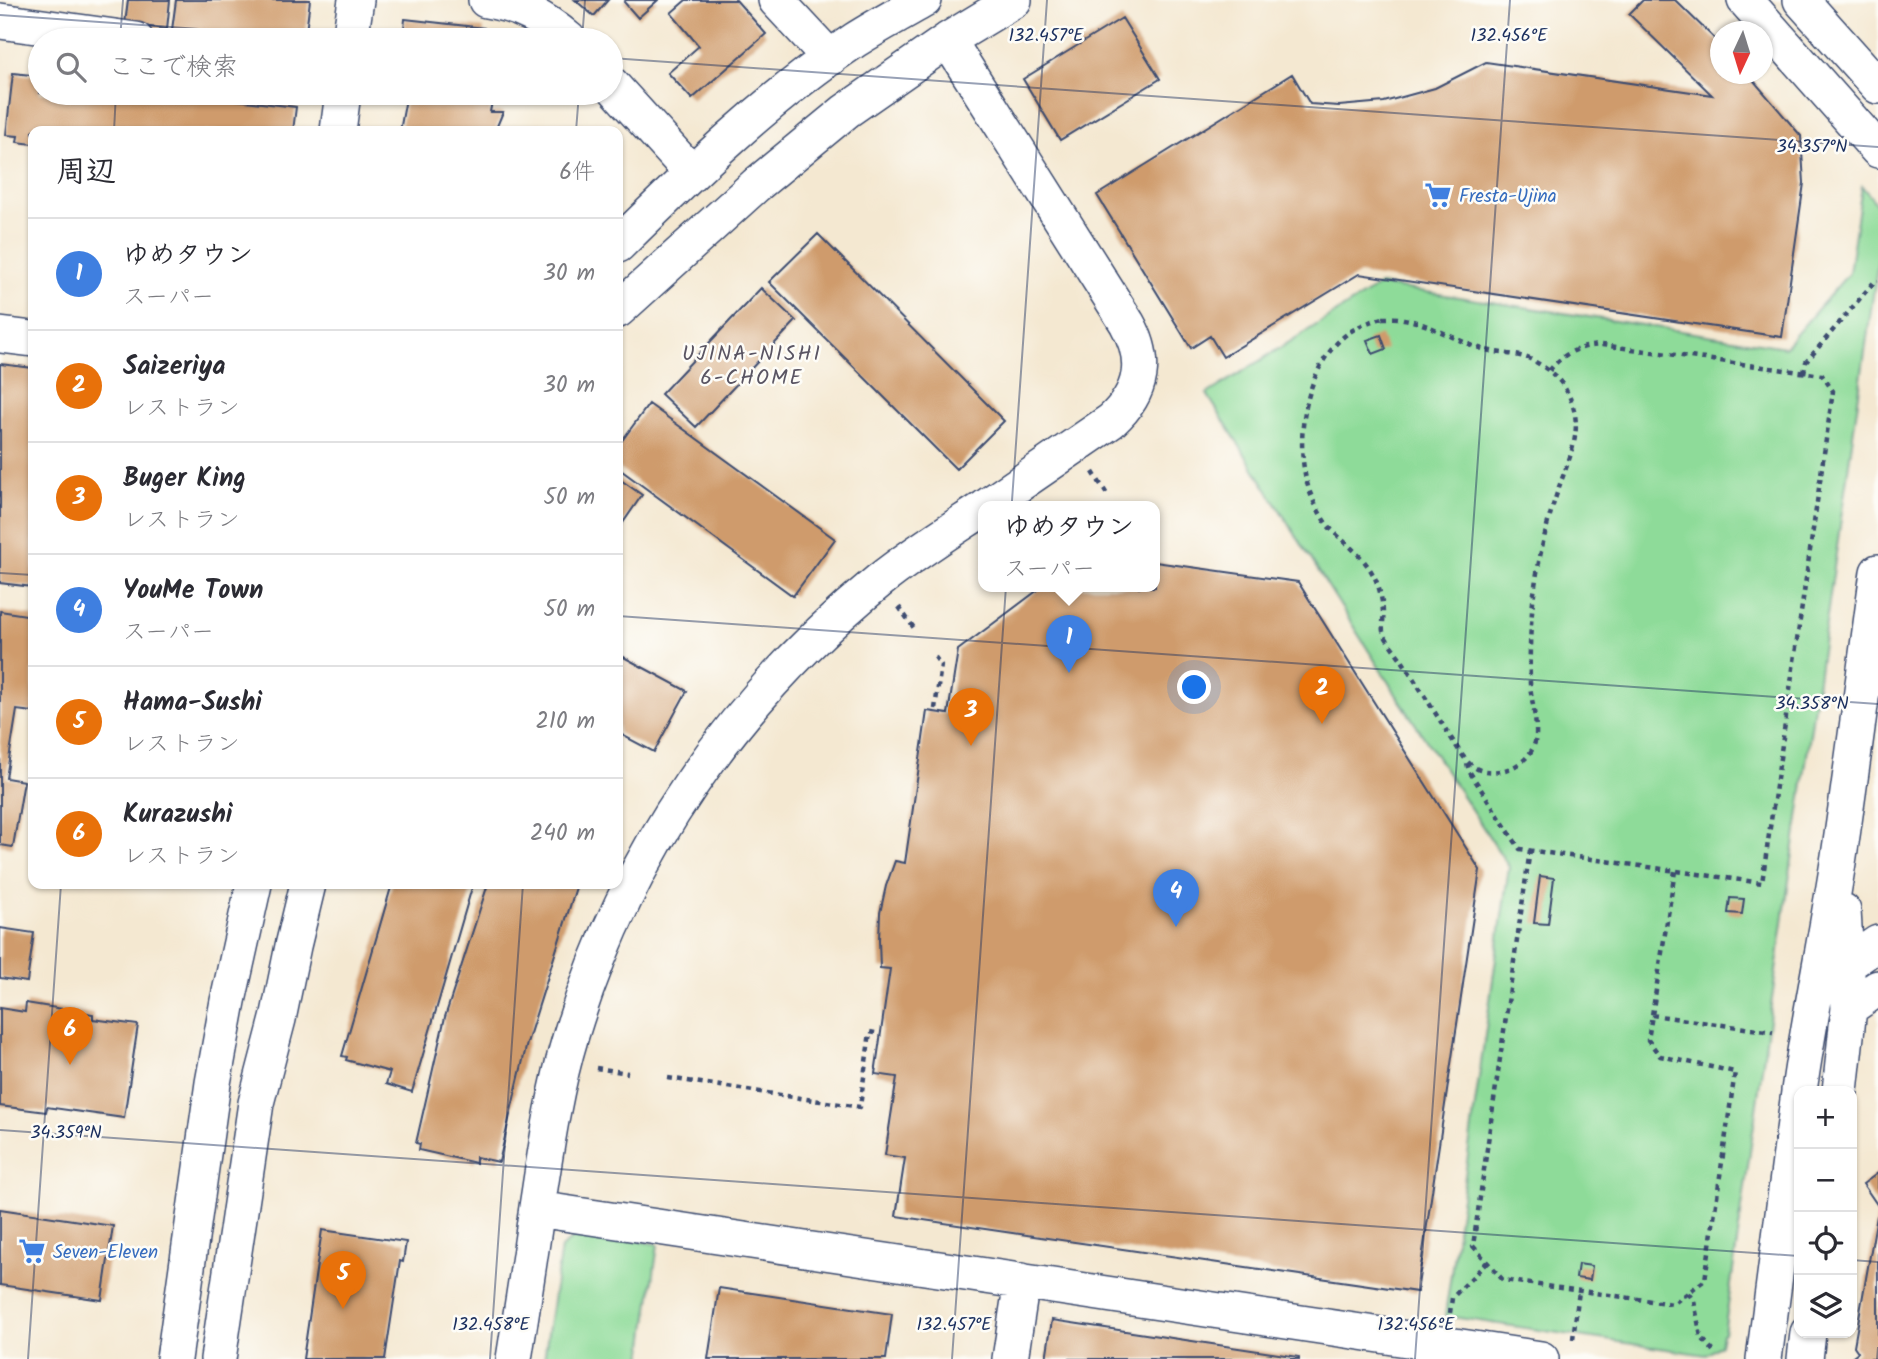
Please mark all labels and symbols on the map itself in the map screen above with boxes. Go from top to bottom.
north arrow [1710,21,1773,84]
text: 132.457°E [1008,22,1084,51]
text: 132.456°E [1471,22,1548,51]
text: 34.357°N [1777,133,1848,162]
supermarket icon: Fresta-Ujina [1423,180,1453,210]
place label: Fresta-Ujina [1459,182,1557,212]
district label: UJINA-NISHI 6-CHOME [682,338,822,395]
pin: 1 [1046,615,1092,673]
pin: 2 [1299,666,1345,724]
your location [1177,670,1211,704]
pin: 3 [948,688,994,746]
text: 34.358°N [1775,690,1849,719]
pin: 4 [1153,869,1199,927]
pin: 6 [47,1007,93,1065]
text: 34.359°N [30,1119,102,1148]
supermarket icon: Seven-Eleven [17,1236,47,1266]
place label: Seven-Eleven [53,1238,158,1268]
pin: 5 [320,1251,366,1309]
text: 132.458°E [452,1311,530,1340]
text: 132.457°E [916,1311,992,1340]
text: 132.456°E [1378,1311,1455,1340]

